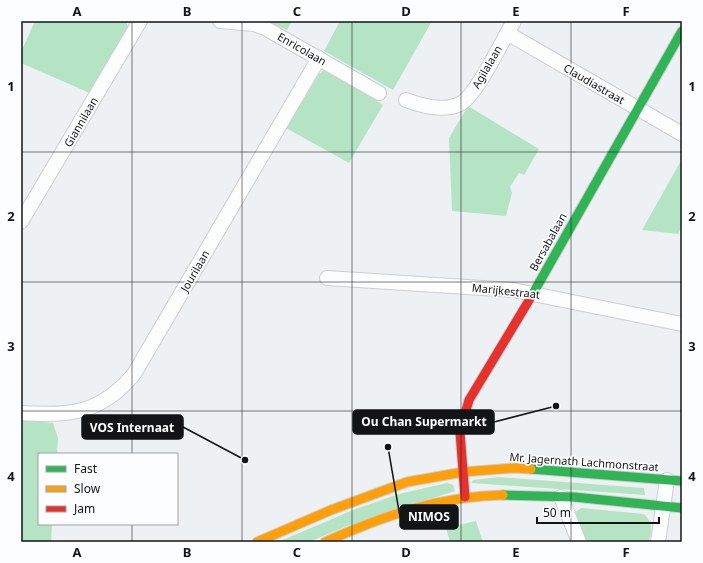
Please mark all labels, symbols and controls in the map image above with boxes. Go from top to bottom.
text: A [73,2,82,20]
text: B [183,2,191,20]
text: C [293,2,301,20]
text: D [401,2,411,20]
text: E [512,2,520,20]
text: F [622,2,630,20]
street label: Enricolaan [275,29,329,69]
street label: Agilalaan [468,42,505,91]
street label: Claudiastraat [561,60,628,107]
text: 1 [7,77,15,95]
text: 1 [688,77,696,95]
street label: Giannilaan [60,94,101,150]
text: 2 [7,207,15,225]
text: 2 [688,207,696,225]
street label: Bersabalaan [525,210,570,273]
street label: Jourilaan [176,247,213,295]
street label: Marijkestraat [471,279,541,302]
text: 3 [7,337,15,355]
text: 3 [688,337,696,355]
callout: Ou Chan Supermarkt [353,410,494,434]
text: Ou Chan Supermarkt [361,413,487,430]
callout: VOS Internaat [82,415,183,439]
text: VOS Internaat [90,419,174,436]
street label: Mr. Jagernath Lachmonstraat [509,449,659,474]
legend [38,453,178,525]
text: Fast [74,460,98,477]
text: 4 [7,467,15,485]
text: 4 [688,467,696,485]
text: Slow [74,480,101,497]
scale bar [537,499,659,525]
text: Jam [73,500,95,517]
text: 50 m [543,504,571,521]
callout: NIMOS [400,505,458,529]
text: NIMOS [408,508,450,525]
text: A [73,543,82,561]
text: B [183,543,191,561]
text: C [293,543,301,561]
text: D [401,543,411,561]
text: E [512,543,520,561]
text: F [622,543,630,561]

